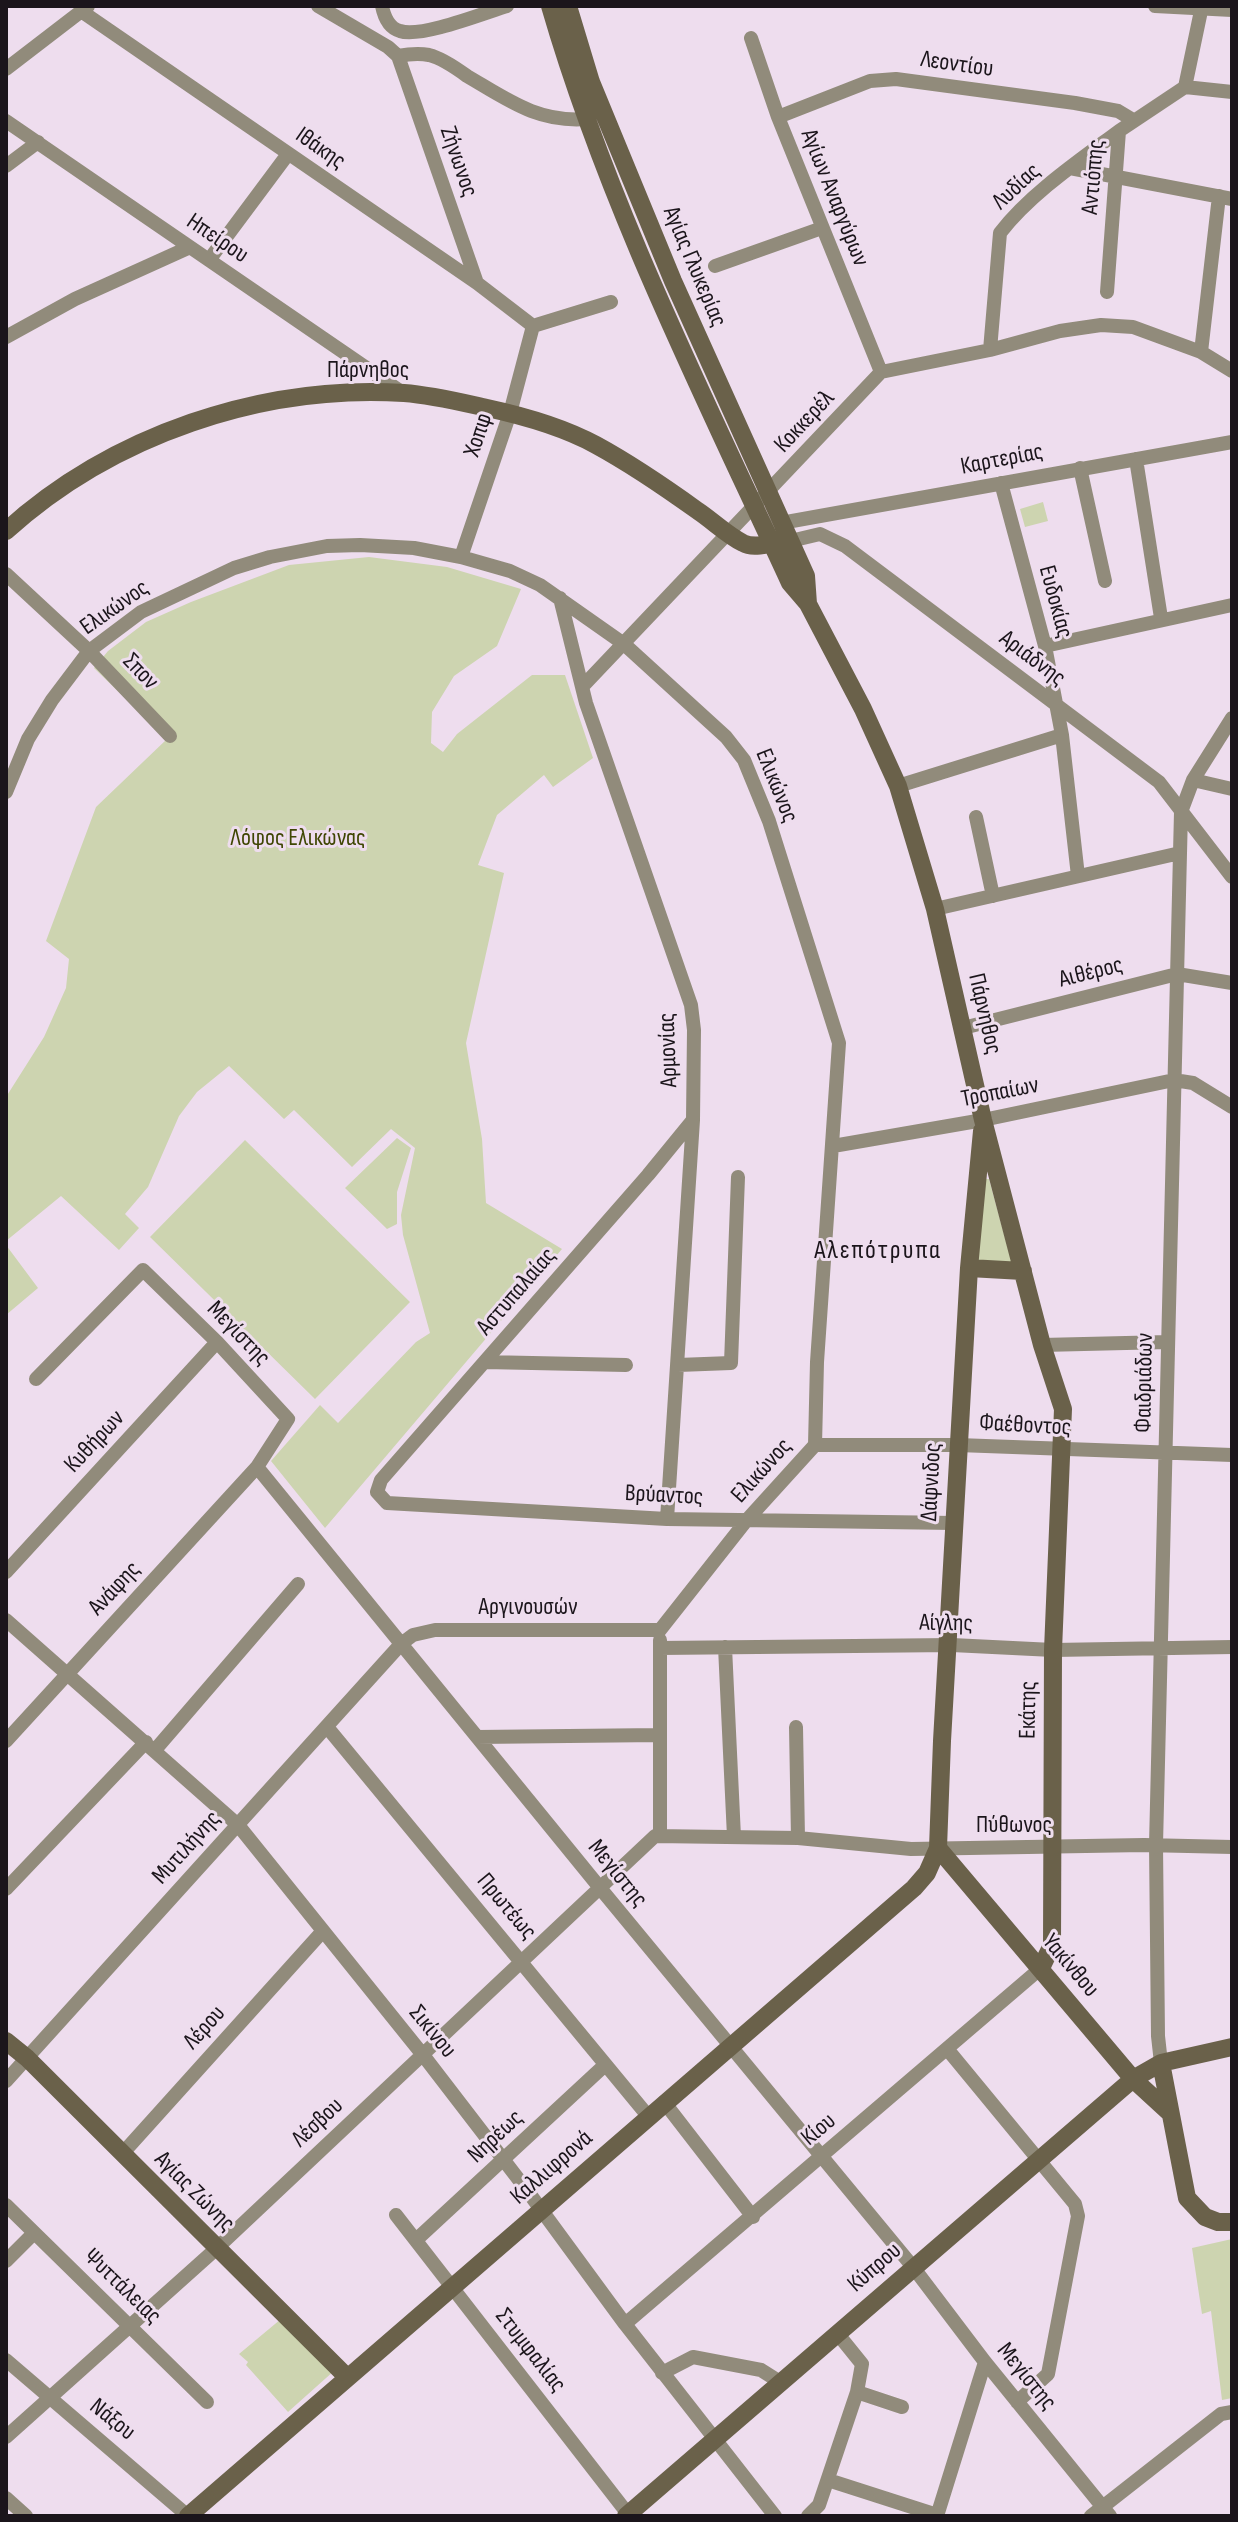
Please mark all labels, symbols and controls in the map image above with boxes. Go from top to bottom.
street label: Λεοντίου [919,46,995,84]
street label: Ιθάκης [289,122,351,176]
street label: Ζήνωνος [433,123,483,201]
street label: Αγίων Αναργύρων [793,125,875,271]
street label: Αντιόπης [1076,138,1112,216]
street label: Λυδίας [987,158,1047,216]
street label: Αγίας Γλυκερίας [656,203,732,331]
street label: Ηπείρου [181,208,253,270]
street label: Πάρνηθος [327,357,409,385]
street label: Κοκκερέλ [769,385,841,459]
street label: Χοπφ [458,409,500,461]
street label: Καρτερίας [958,438,1046,482]
street label: Ευδοκίας [1031,562,1079,642]
street label: Ελικώνος [75,574,155,642]
street label: Αριάδνης [993,625,1071,693]
street label: Σπον [116,648,164,696]
street label: Ελικώνος [748,745,804,827]
park label: Λόφος Ελικώνας [231,825,365,853]
street label: Αιθέρος [1056,951,1126,995]
street label: Πάρνηθος [961,971,1007,1057]
street label: Αρμονίας [653,1012,685,1088]
street label: Τροπαίων [959,1071,1041,1115]
district label: Αλεπότρυπα [814,1235,942,1267]
street label: Αστυπαλαίας [471,1242,563,1342]
street label: Μεγίστης [200,1296,276,1372]
street label: Φαιδριάδων [1130,1333,1160,1433]
street label: Κυθήρων [59,1405,131,1479]
street label: Φαέθοντος [978,1409,1072,1443]
street label: Ελικώνος [725,1433,799,1509]
street label: Δάφνιδος [916,1442,948,1522]
street label: Βρύαντος [624,1480,704,1512]
street label: Ανάφης [83,1556,147,1622]
street label: Αργινουσών [479,1594,577,1622]
street label: Αίγλης [919,1609,973,1639]
street label: Εκάτης [1014,1681,1044,1739]
street label: Μυτιλήνης [147,1805,227,1891]
street label: Πύθωνος [976,1812,1052,1840]
street label: Μεγίστης [581,1834,653,1914]
street label: Πρωτέως [470,1868,542,1946]
street label: Υακίνθου [1035,1929,1105,2003]
street label: Λέρου [178,2000,232,2056]
street label: Σικίνου [402,2000,462,2064]
street label: Λέσβου [286,2092,350,2154]
street label: Νηρέως [462,2104,530,2170]
street label: Κίου [796,2107,842,2153]
street label: Καλλιφρονά [505,2125,599,2211]
street label: Αγίας Ζώνης [148,2146,240,2238]
street label: Κύπρου [842,2237,908,2299]
street label: Ψυττάλειας [77,2243,167,2331]
street label: Στυμφαλίας [488,2303,572,2399]
street label: Μεγίστης [990,2337,1062,2417]
street label: Νάξου [83,2393,141,2447]

